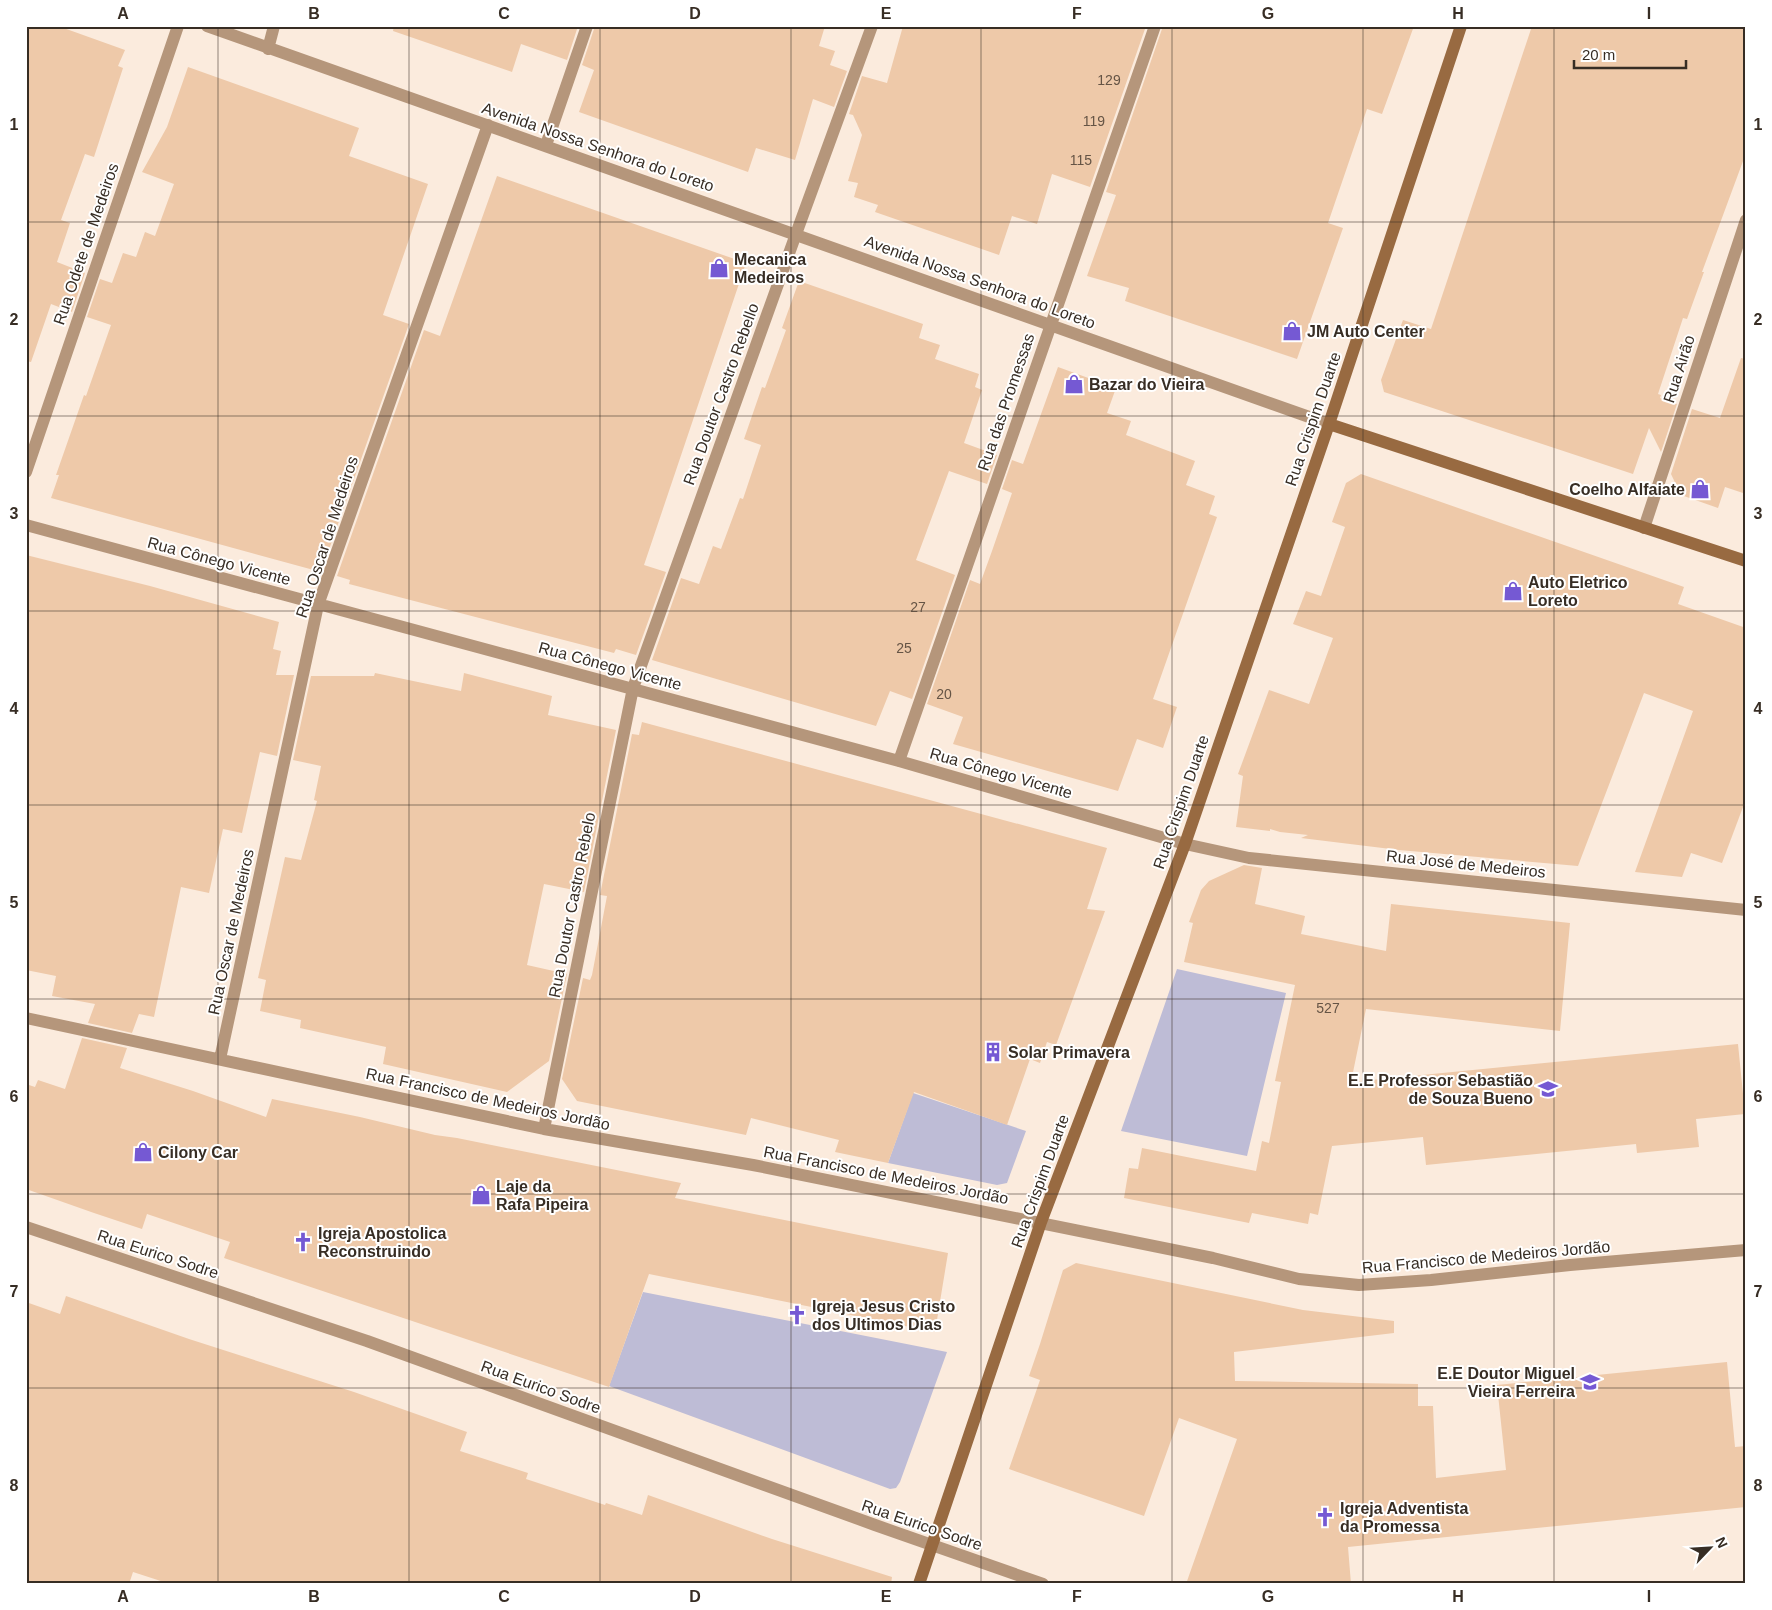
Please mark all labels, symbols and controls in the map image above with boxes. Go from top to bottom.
text: A [117,5,129,22]
text: B [308,5,320,22]
text: C [498,5,510,22]
text: D [689,5,701,22]
text: E [881,5,892,22]
text: F [1072,5,1082,22]
text: G [1262,5,1274,22]
text: H [1452,5,1464,22]
text: I [1647,5,1651,22]
scale bar [1574,38,1687,70]
text: 20 m [1582,46,1615,63]
house number: 129 [1097,72,1121,88]
street label: Avenida Nossa Senhora do Loreto [480,99,716,195]
house number: 119 [1083,113,1105,129]
text: 1 [10,116,19,133]
text: 1 [1754,116,1763,133]
house number: 115 [1070,152,1092,168]
street label: Rua Odete de Medeiros [50,161,122,327]
street label: Avenida Nossa Senhora do Loreto [862,232,1098,332]
place label: Mecanica Medeiros [734,251,806,286]
shop icon: Mecanica Medeiros [708,257,730,279]
street label: Rua Doutor Castro Rebello [680,301,762,487]
text: 2 [10,311,19,328]
text: 2 [1754,311,1763,328]
shop icon: JM Auto Center [1281,320,1303,342]
place label: JM Auto Center [1307,323,1425,340]
street label: Rua das Promessas [975,331,1037,473]
street label: Rua Airão [1660,333,1698,405]
street label: Rua Crispim Duarte [1282,350,1344,488]
shop icon: Bazar do Vieira [1063,373,1085,395]
place label: Bazar do Vieira [1089,376,1204,393]
street label: Rua Oscar de Medeiros [293,454,361,620]
shop icon: Coelho Alfaiate [1689,478,1711,500]
place label: Coelho Alfaiate [1569,481,1685,498]
text: 3 [10,505,19,522]
text: 3 [1754,505,1763,522]
street label: Rua Cônego Vicente [146,534,292,588]
place label: Auto Eletrico Loreto [1528,574,1628,609]
shop icon: Auto Eletrico Loreto [1502,580,1524,602]
house number: 27 [910,599,926,615]
street label: Rua Cônego Vicente [537,639,683,693]
house number: 25 [896,640,912,656]
house number: 20 [936,686,952,702]
text: 4 [10,700,19,717]
text: 4 [1754,700,1763,717]
street label: Rua Crispim Duarte [1150,733,1212,871]
street label: Rua Cônego Vicente [928,745,1074,802]
street label: Rua Doutor Castro Rebelo [546,811,598,999]
street label: Rua José de Medeiros [1386,847,1546,881]
street label: Rua Oscar de Medeiros [205,848,257,1016]
text: 5 [10,894,19,911]
text: 5 [1754,894,1763,911]
house number: 527 [1316,1000,1340,1016]
building icon: Solar Primavera [982,1041,1004,1063]
place label: Solar Primavera [1008,1044,1130,1061]
street label: Rua Francisco de Medeiros Jordão [364,1065,612,1133]
place label: E.E Professor Sebastião de Souza Bueno [1348,1072,1533,1107]
school or university icon: E.E Professor Sebastião de Souza Bueno [1537,1078,1559,1100]
text: 6 [10,1088,19,1105]
text: 6 [1754,1088,1763,1105]
street label: Rua Crispim Duarte [1008,1112,1072,1250]
shop icon: Cilony Car [132,1141,154,1163]
street label: Rua Francisco de Medeiros Jordão [762,1143,1010,1207]
place label: Cilony Car [158,1144,238,1161]
place label: Laje da Rafa Pipeira [496,1178,589,1213]
shop icon: Laje da Rafa Pipeira [470,1184,492,1206]
place label: Igreja Apostolica Reconstruindo [318,1225,446,1260]
street label: Rua Eurico Sodre [95,1226,221,1282]
church icon: Igreja Apostolica Reconstruindo [292,1231,314,1253]
street label: Rua Francisco de Medeiros Jordão [1361,1238,1611,1276]
text: 7 [10,1283,19,1300]
text: 7 [1754,1283,1763,1300]
place label: Igreja Jesus Cristo dos Ultimos Dias [812,1298,955,1333]
church icon: Igreja Jesus Cristo dos Ultimos Dias [786,1304,808,1326]
street label: Rua Eurico Sodre [479,1357,603,1417]
place label: E.E Doutor Miguel Vieira Ferreira [1437,1365,1575,1400]
school or university icon: E.E Doutor Miguel Vieira Ferreira [1579,1371,1601,1393]
text: 8 [10,1477,19,1494]
text: 8 [1754,1477,1763,1494]
street label: Rua Eurico Sodre [860,1496,985,1554]
place label: Igreja Adventista da Promessa [1340,1500,1468,1535]
church icon: Igreja Adventista da Promessa [1314,1506,1336,1528]
north arrow [1684,1522,1734,1572]
text: N [1712,1535,1731,1550]
text: A [117,1588,129,1605]
text: B [308,1588,320,1605]
text: C [498,1588,510,1605]
text: D [689,1588,701,1605]
text: E [881,1588,892,1605]
text: F [1072,1588,1082,1605]
text: G [1262,1588,1274,1605]
text: H [1452,1588,1464,1605]
text: I [1647,1588,1651,1605]

